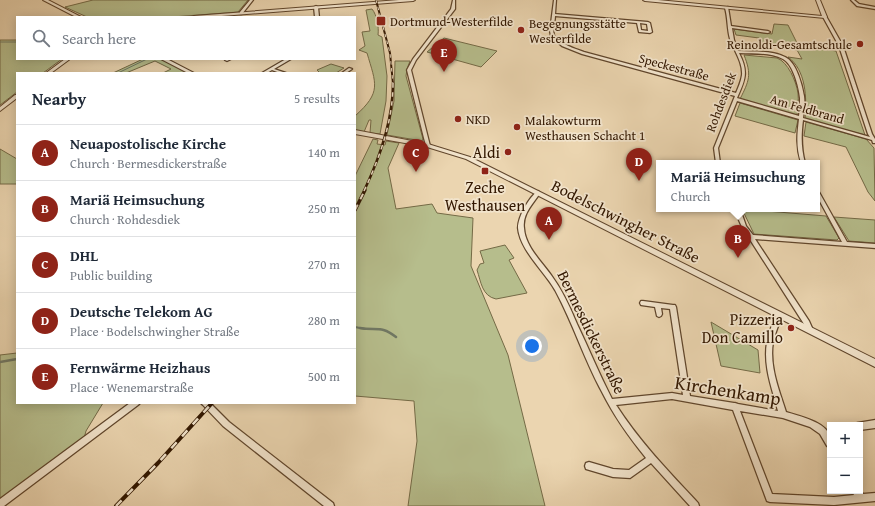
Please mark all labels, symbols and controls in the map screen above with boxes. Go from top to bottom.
place label: Dortmund-Westerfilde [390,12,513,31]
place label: Begegnungsstätte Westerfilde [529,14,626,48]
marker: Dortmund-Westerfilde [375,15,387,27]
search box [16,16,356,60]
marker: Begegnungsstätte Westerfilde [516,25,526,35]
icon: search [30,27,52,49]
text: Search here [62,28,136,49]
place label: Reinoldi-Gesamtschule [727,35,852,54]
pin: E [431,39,457,72]
marker: Reinoldi-Gesamtschule [855,39,865,49]
street label: Speckestraße [637,48,711,86]
street label: Rohdesdiek [701,69,741,135]
text: Nearby [32,86,86,111]
text: 5 results [294,89,340,108]
street label: Am Feldbrand [768,89,846,129]
place label: NKD [466,110,490,129]
place label: Malakowturm Westhausen Schacht 1 [525,111,645,145]
marker: NKD [453,114,463,124]
marker: Malakowturm Westhausen Schacht 1 [512,122,522,132]
text: Neuapostolische Kirche [70,133,226,154]
pin: C [403,139,429,172]
place label: Aldi [473,140,501,164]
text: A [41,143,49,162]
text: 140 m [308,143,340,162]
marker: Aldi [503,147,513,157]
pin: D [626,148,652,181]
text: Church · Bermesdickerstraße [70,154,227,173]
popup [656,160,820,212]
marker: Zeche Westhausen [480,166,490,176]
text: Mariä Heimsuchung [671,166,805,187]
street label: Bodelschwingher Straße [548,173,704,269]
place label: Zeche Westhausen [445,175,525,217]
text: Church [671,187,710,206]
text: Mariä Heimsuchung [70,189,204,210]
text: B [41,199,49,218]
text: 250 m [308,199,340,218]
pin: A [536,207,562,240]
text: Church · Rohdesdiek [70,210,180,229]
pin: B [725,225,751,258]
text: DHL [70,245,98,266]
text: C [41,255,49,274]
text: 270 m [308,255,340,274]
text: Public building [70,266,152,285]
street label: Bermesdickerstraße [552,266,632,398]
text: Deutsche Telekom AG [70,301,213,322]
place label: Pizzeria Don Camillo [702,307,783,349]
text: D [41,311,49,330]
text: 280 m [308,311,340,330]
text: Place · Bodelschwingher Straße [70,322,240,341]
marker: Pizzeria Don Camillo [786,323,796,333]
your location [522,336,542,356]
text: Fernwärme Heizhaus [70,357,210,378]
text: E [42,367,48,386]
text: 500 m [308,367,340,386]
street label: Kirchenkamp [673,368,783,412]
text: Place · Wenemarstraße [70,378,194,397]
map controls [827,422,863,494]
button: + [827,422,863,458]
button: − [827,458,863,494]

